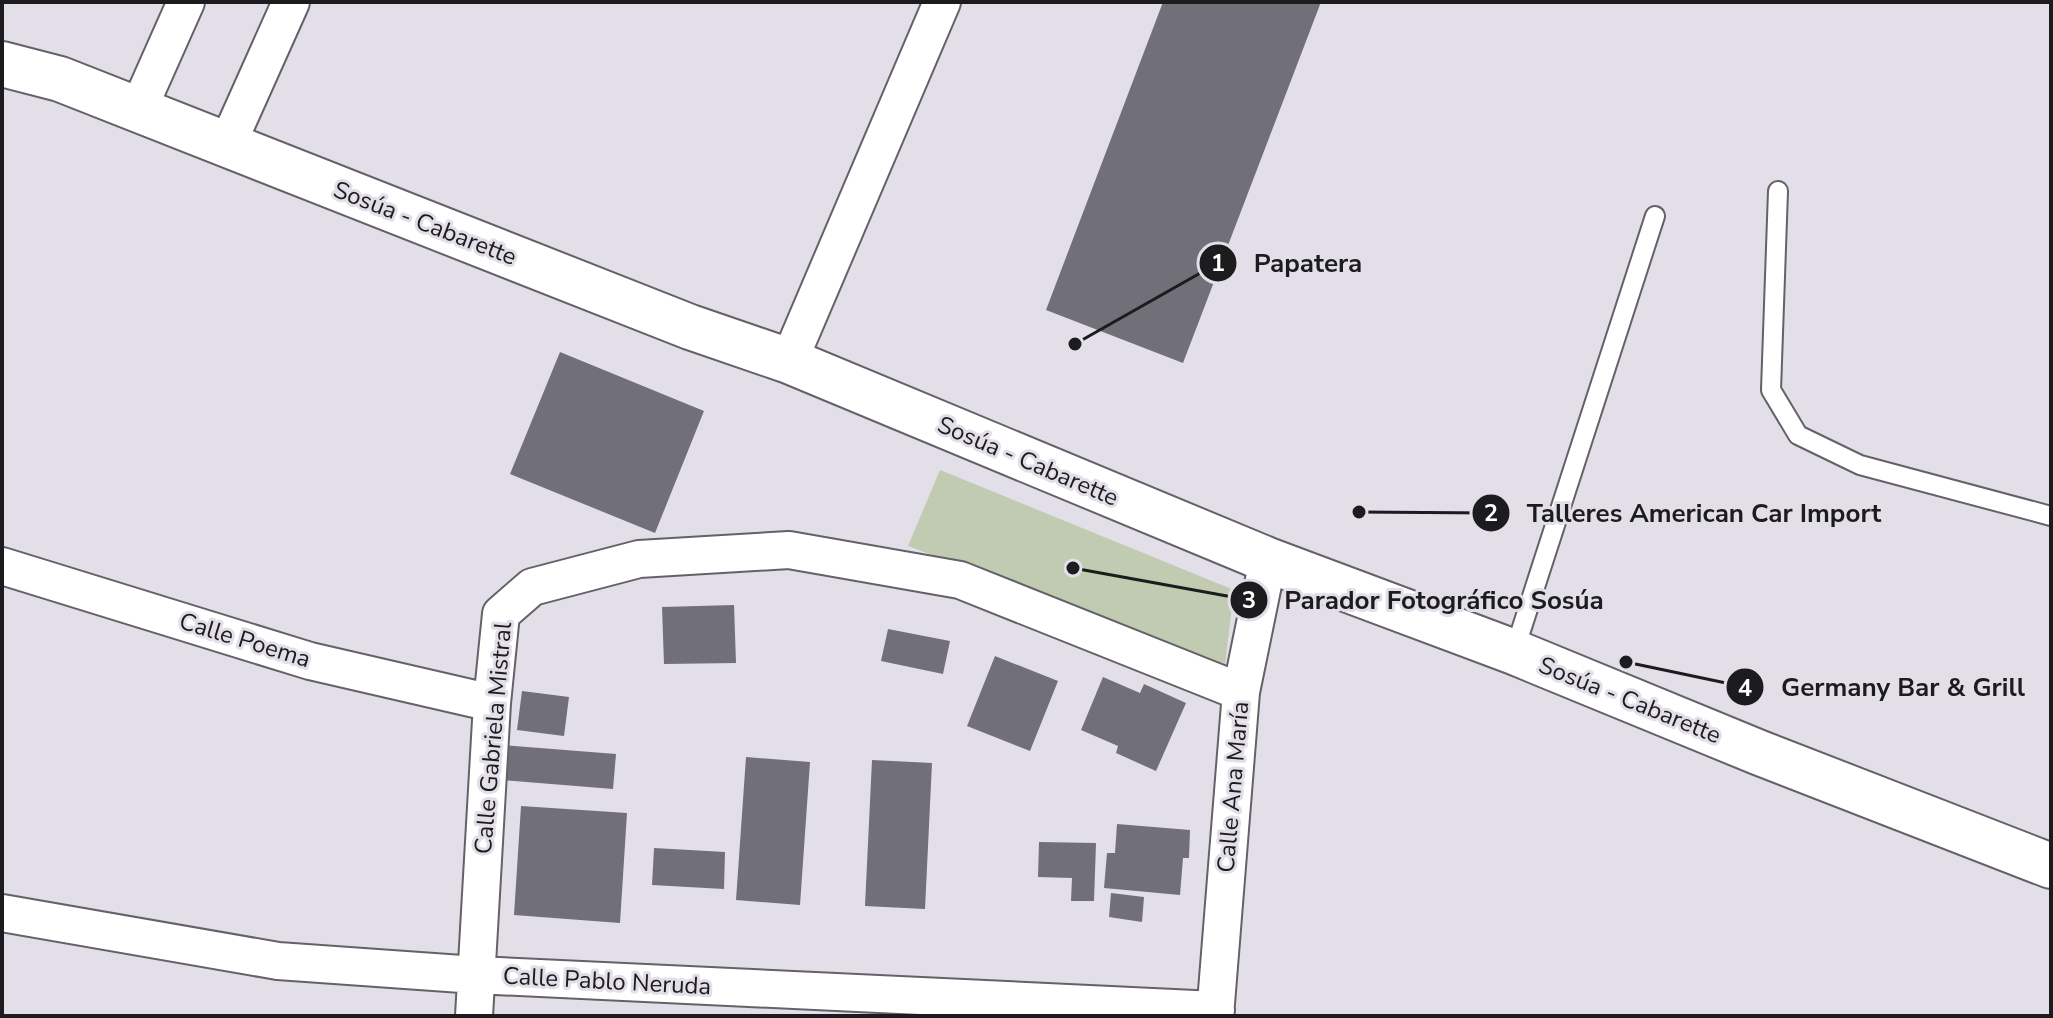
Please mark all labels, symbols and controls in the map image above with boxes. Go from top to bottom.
street label: Sosúa - Cabarette [329,173,521,273]
callout: Papatera [1198,238,1378,288]
text: Papatera [1254,246,1362,281]
text: 1 [1211,247,1225,279]
street label: Sosúa - Cabarette [933,408,1123,514]
callout: Talleres American Car Import [1471,488,1898,538]
text: Talleres American Car Import [1527,496,1882,531]
text: 2 [1484,497,1498,529]
callout: Parador Fotográfico Sosúa [1229,575,1620,625]
text: Parador Fotográfico Sosúa [1284,583,1604,618]
text: 3 [1242,584,1256,616]
street label: Calle Poema [176,605,314,675]
street label: Calle Gabriela Mistral [467,621,519,855]
street label: Sosúa - Cabarette [1534,649,1726,751]
callout: Germany Bar & Grill [1725,662,2041,712]
text: Germany Bar & Grill [1781,670,2026,705]
text: 4 [1738,672,1752,704]
street label: Calle Ana María [1210,700,1256,874]
street label: Calle Pablo Neruda [502,960,712,1002]

